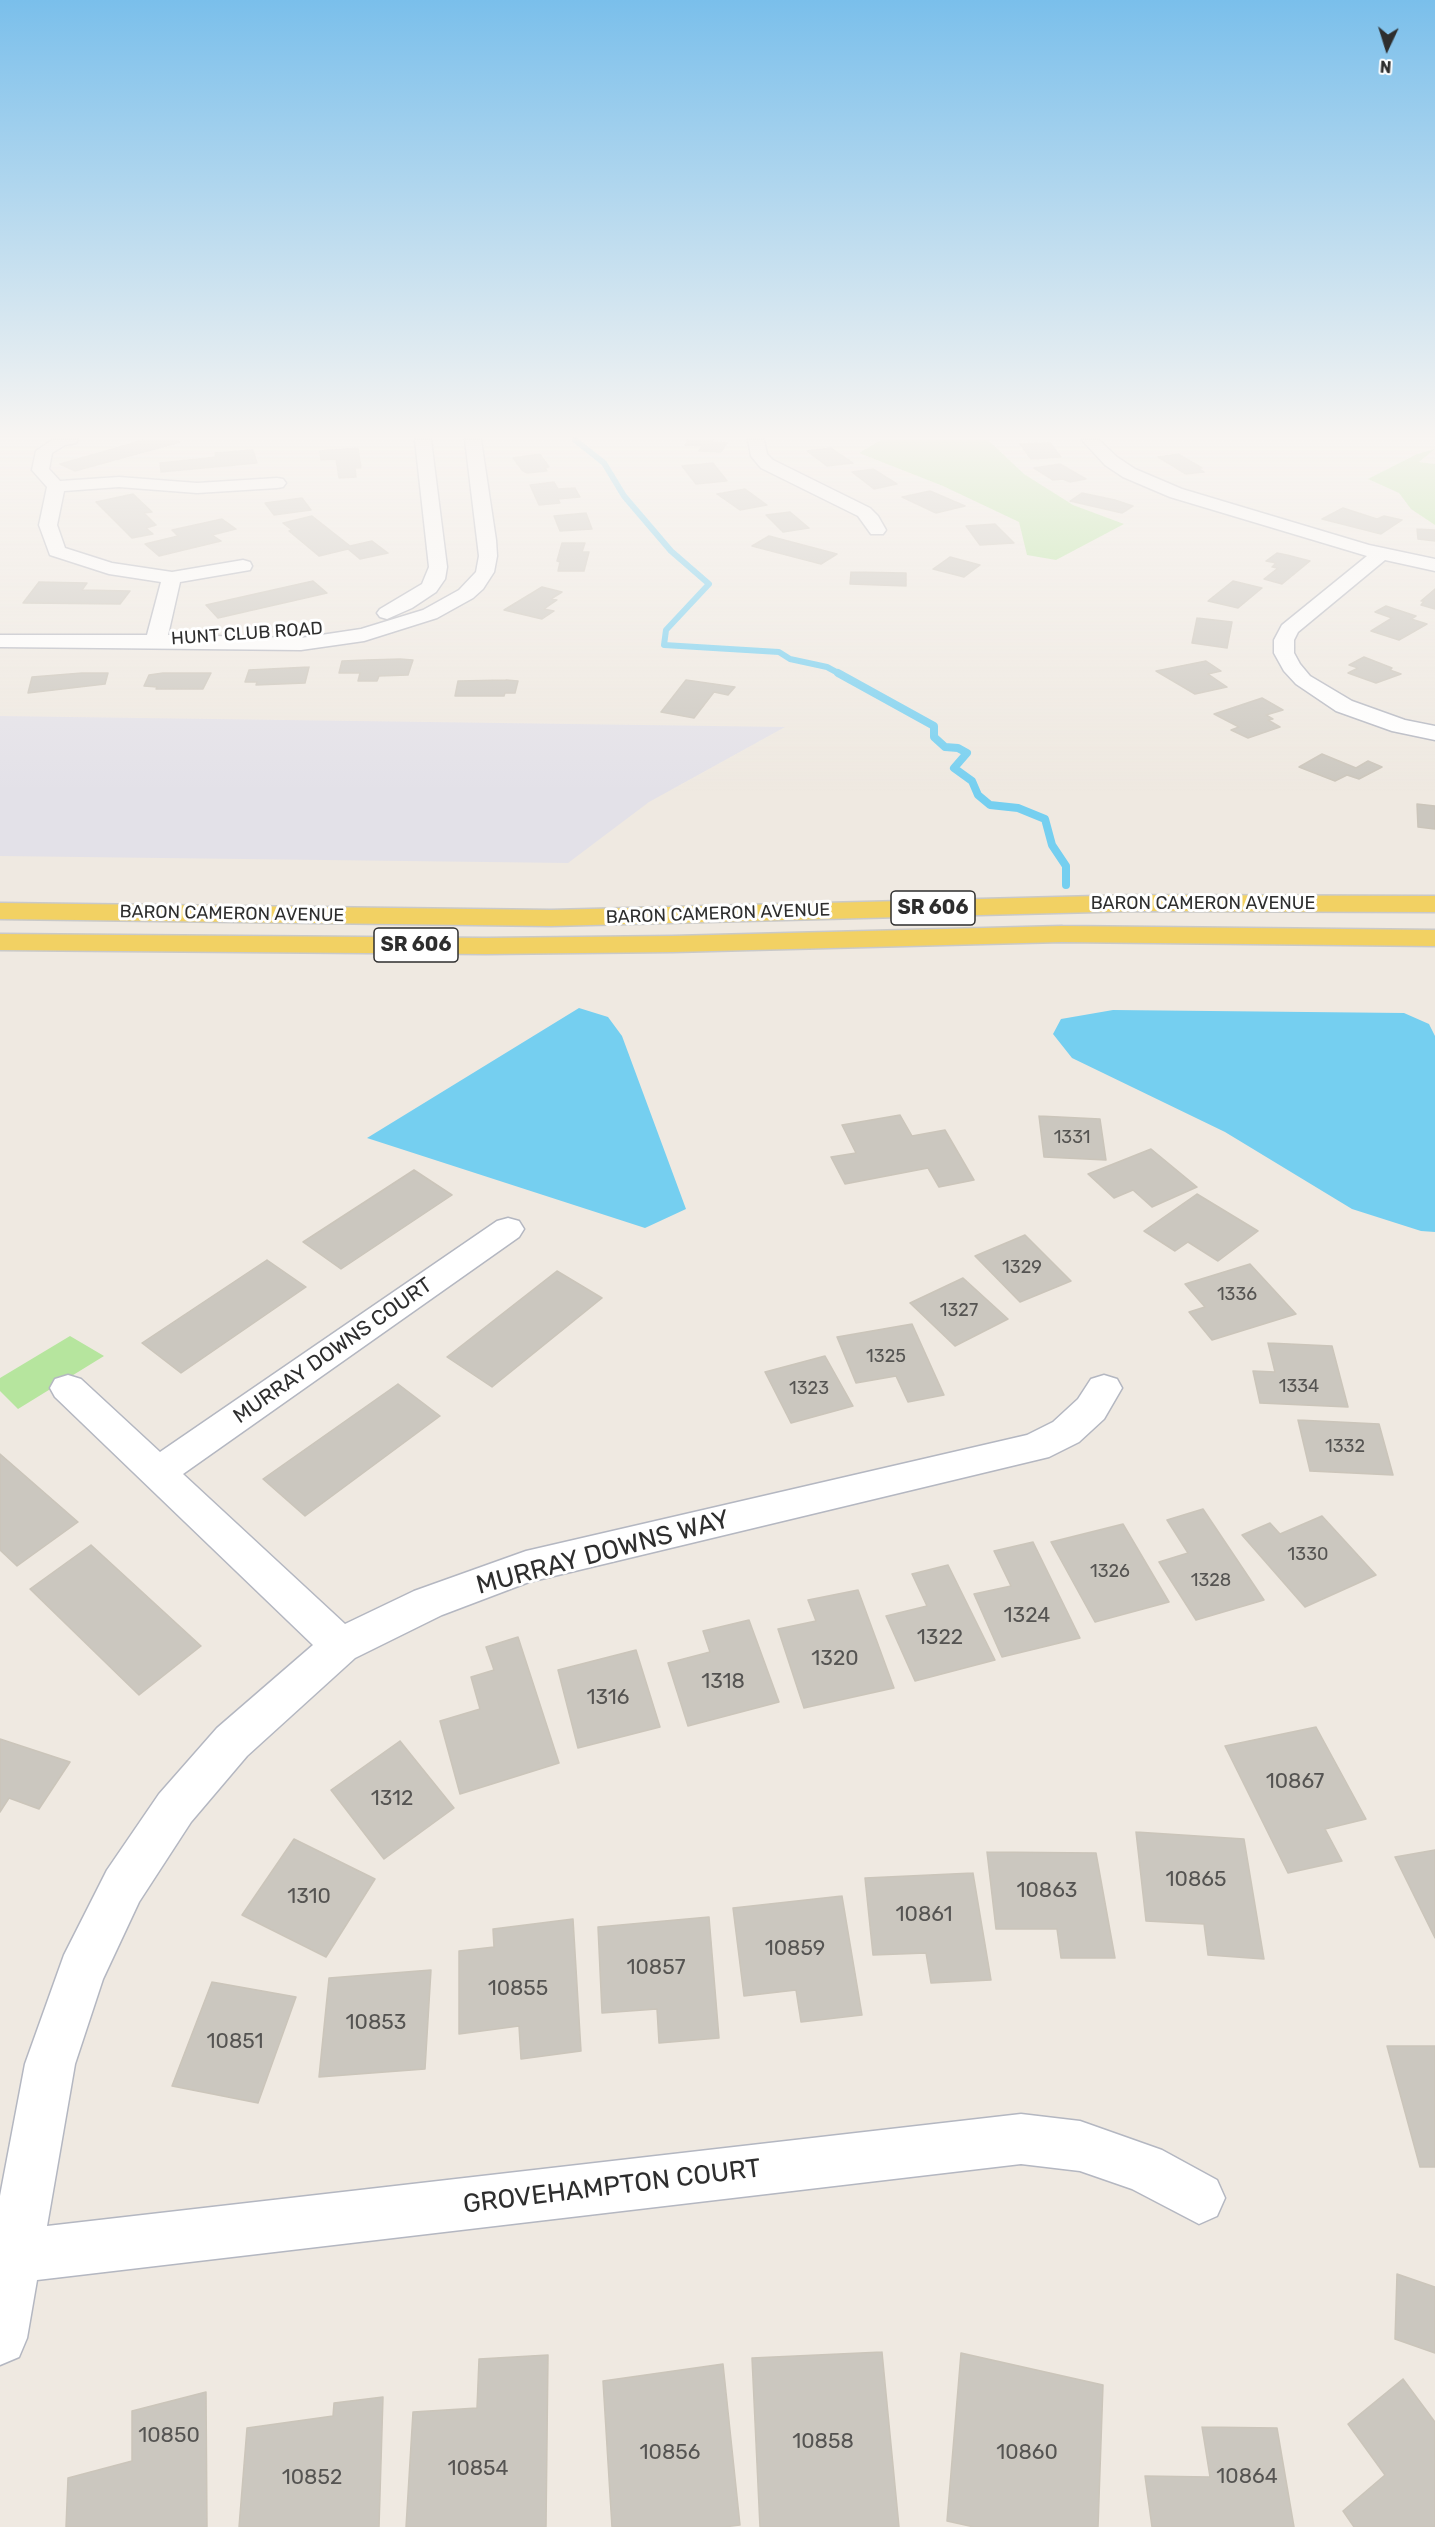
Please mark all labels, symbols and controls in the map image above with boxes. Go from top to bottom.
north arrow [1357,18,1417,78]
text: N [1379,57,1392,76]
street label: HUNT CLUB ROAD [171,618,323,650]
road number: SR 606 [891,891,975,925]
street label: BARON CAMERON AVENUE [1091,893,1315,915]
street label: BARON CAMERON AVENUE [605,899,831,929]
street label: BARON CAMERON AVENUE [119,901,345,927]
road number: SR 606 [374,928,458,962]
house number: 1331 [1054,1127,1090,1149]
house number: 1329 [1002,1257,1042,1279]
street label: MURRAY DOWNS COURT [229,1273,437,1429]
house number: 1336 [1217,1284,1257,1306]
house number: 1327 [940,1300,978,1322]
house number: 1325 [866,1346,906,1368]
house number: 1334 [1279,1376,1319,1398]
house number: 1323 [789,1378,829,1400]
house number: 1332 [1325,1436,1365,1458]
street label: MURRAY DOWNS WAY [473,1504,733,1602]
house number: 1330 [1288,1544,1328,1566]
house number: 1326 [1090,1561,1130,1583]
house number: 1328 [1191,1570,1231,1592]
house number: 1324 [1004,1603,1050,1629]
house number: 1322 [917,1625,963,1651]
house number: 1320 [811,1646,859,1672]
house number: 1318 [701,1669,745,1695]
house number: 1316 [587,1685,629,1711]
house number: 10867 [1266,1769,1324,1795]
house number: 1312 [371,1786,413,1812]
house number: 10865 [1166,1867,1226,1893]
house number: 10863 [1017,1878,1077,1904]
house number: 1310 [287,1884,331,1910]
house number: 10861 [896,1902,952,1928]
house number: 10859 [765,1936,825,1962]
house number: 10857 [627,1955,685,1981]
house number: 10855 [488,1976,548,2002]
house number: 10853 [346,2010,406,2036]
house number: 10851 [207,2029,263,2055]
street label: GROVEHAMPTON COURT [461,2153,763,2221]
house number: 10850 [138,2423,200,2449]
house number: 10858 [792,2429,854,2455]
house number: 10856 [640,2440,700,2466]
house number: 10860 [996,2440,1058,2466]
house number: 10854 [447,2456,509,2482]
house number: 10864 [1216,2464,1278,2490]
house number: 10852 [282,2465,342,2491]

